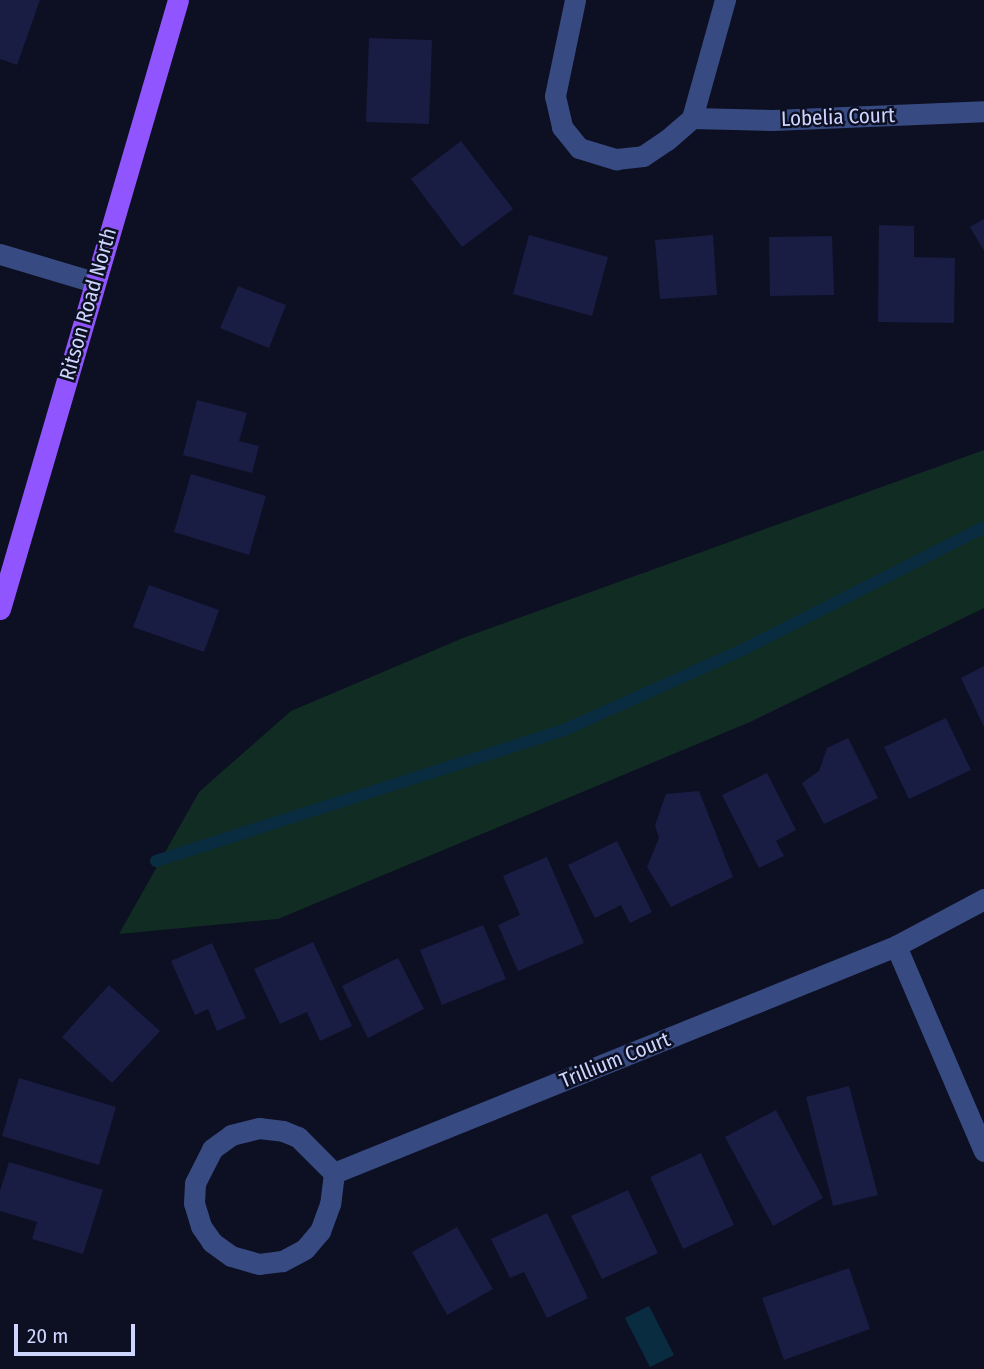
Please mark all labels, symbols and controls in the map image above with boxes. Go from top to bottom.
street label: Lobelia Court [781,102,895,132]
street label: Ritson Road North [54,225,122,383]
street label: Trillium Court [556,1026,674,1094]
scale bar [18,1310,138,1354]
text: 20 m [27,1323,68,1349]

